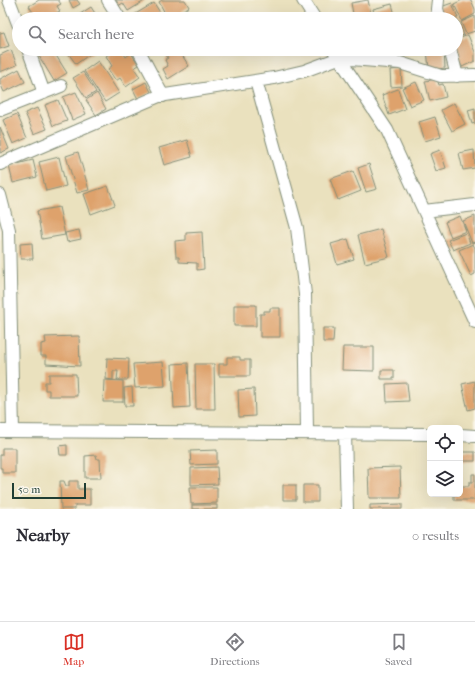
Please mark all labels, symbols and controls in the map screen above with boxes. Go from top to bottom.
search box [12,12,463,56]
icon: search [26,23,48,45]
text: Search here [58,25,134,43]
map controls [427,425,463,497]
button: locate [427,425,463,461]
button: layers [427,461,463,497]
scale bar [12,481,86,500]
text: 50 m [18,483,40,496]
text: Nearby [16,525,70,545]
text: 0 results [412,528,459,543]
tab: Map [63,631,85,668]
tab: Directions [210,631,260,668]
tab: Saved [385,631,412,668]

